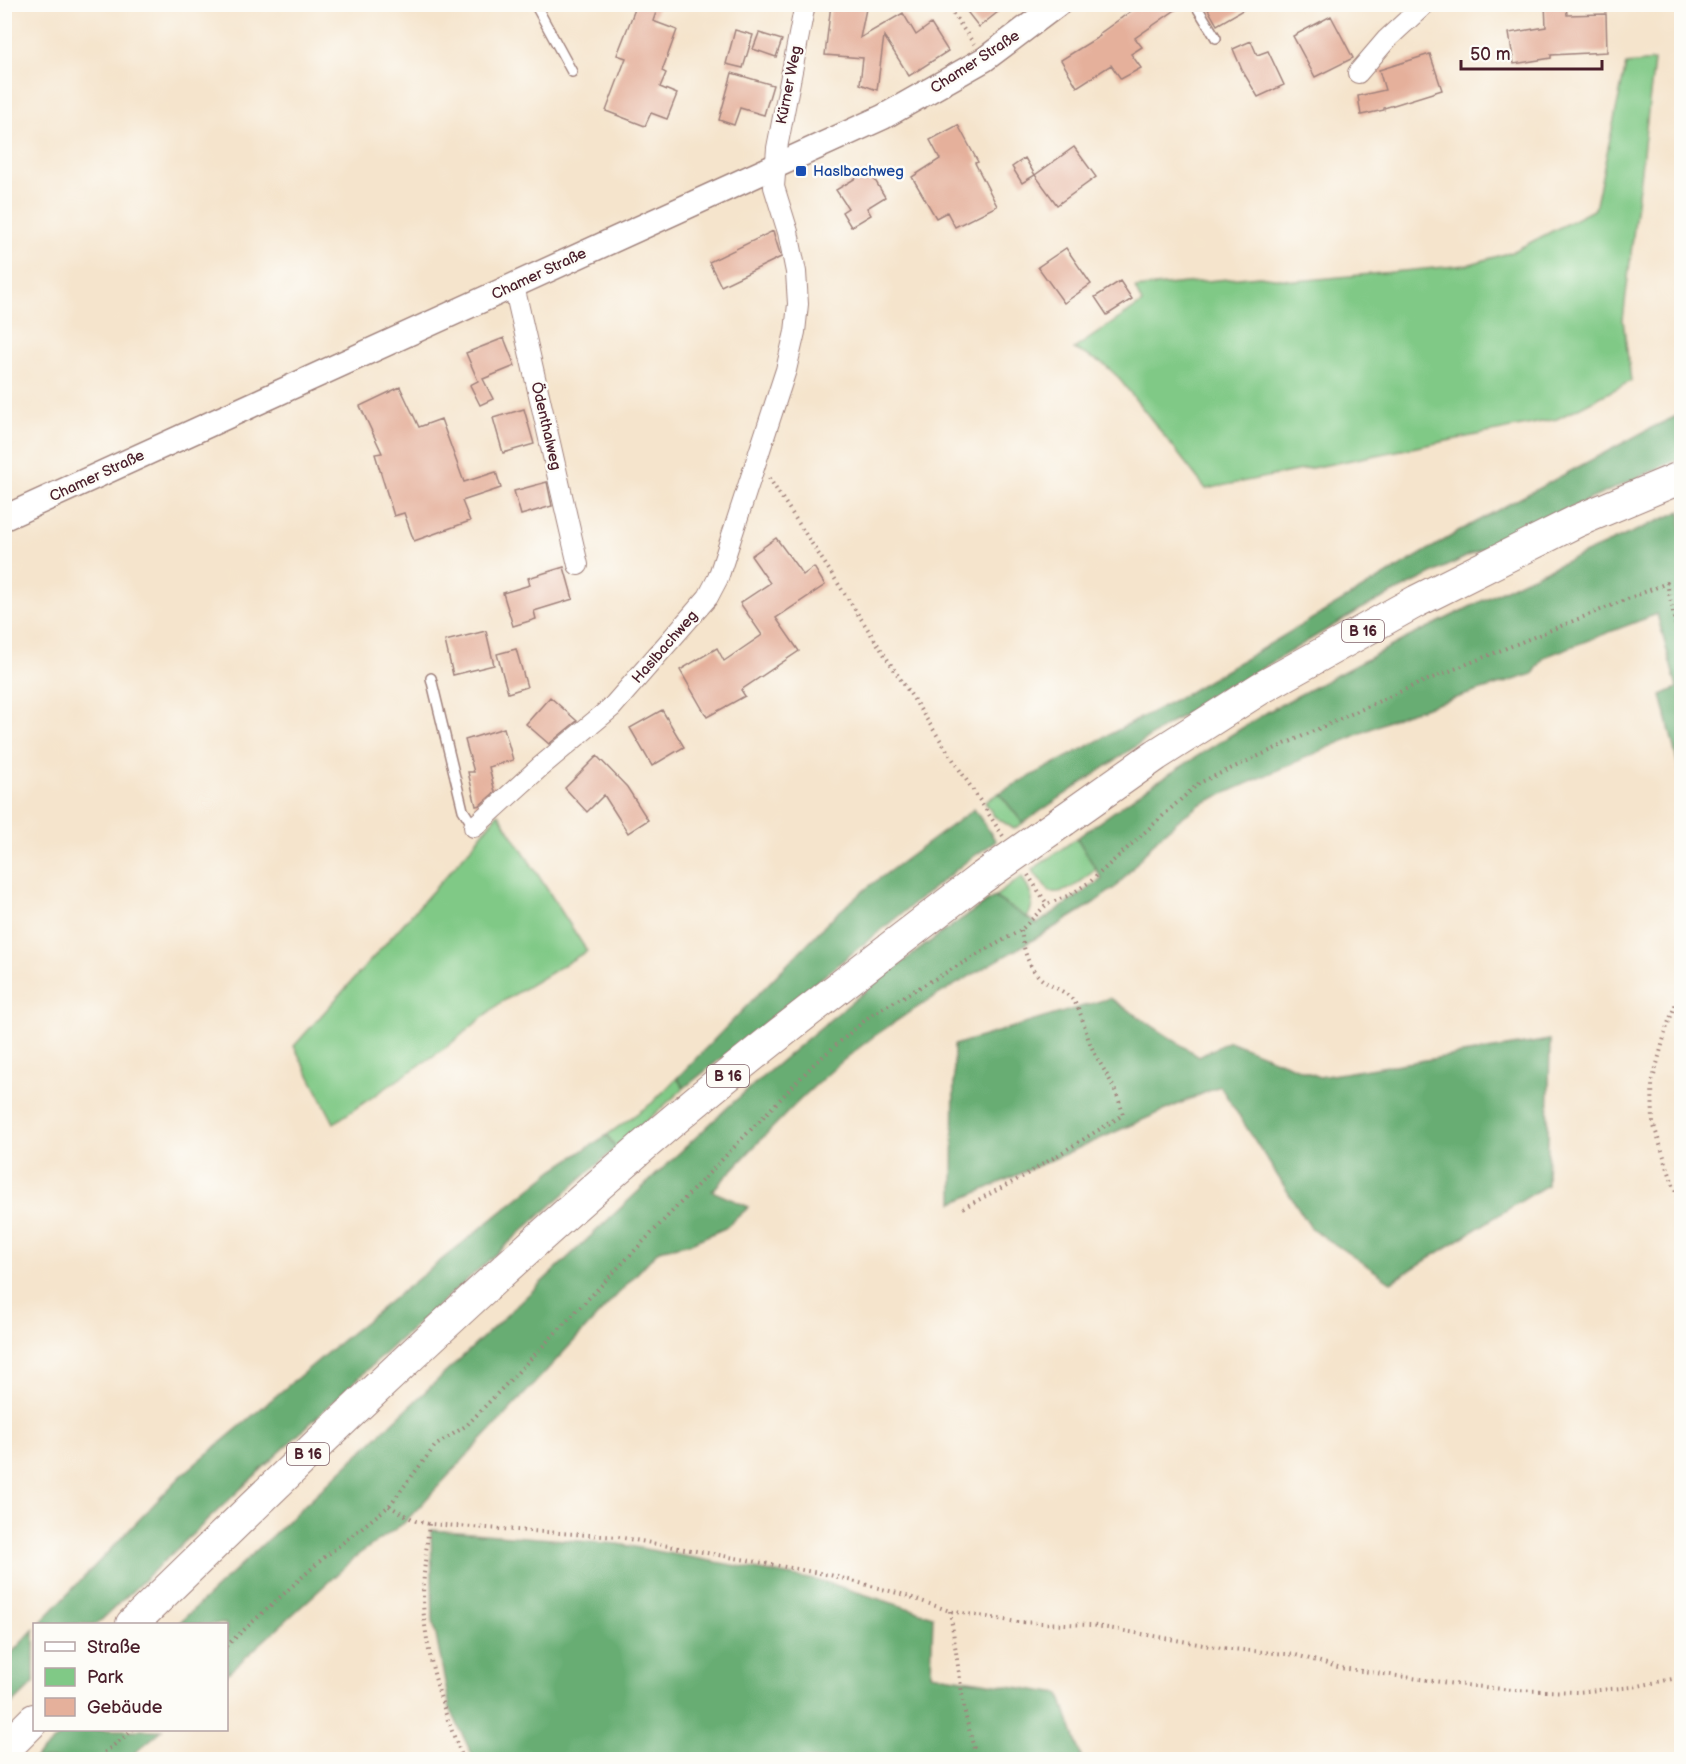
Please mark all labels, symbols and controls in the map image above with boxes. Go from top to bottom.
street label: Chamer Straße [927,26,1023,98]
scale bar [1461,33,1602,71]
street label: Kürner Weg [772,44,806,126]
text: 50 m [1470,44,1511,65]
place label: Haslbachweg [813,162,904,181]
marker: Haslbachweg [794,164,808,178]
street label: Chamer Straße [489,244,590,304]
street label: Ödenthalweg [527,380,565,472]
street label: Chamer Straße [47,446,148,506]
street label: Haslbachweg [628,606,702,688]
road number: B 16 [1342,620,1384,642]
road number: B 16 [707,1065,749,1087]
road number: B 16 [287,1443,329,1465]
legend [33,1623,228,1731]
text: Straße [87,1637,141,1658]
text: Park [87,1667,123,1688]
text: Gebäude [87,1697,163,1718]

